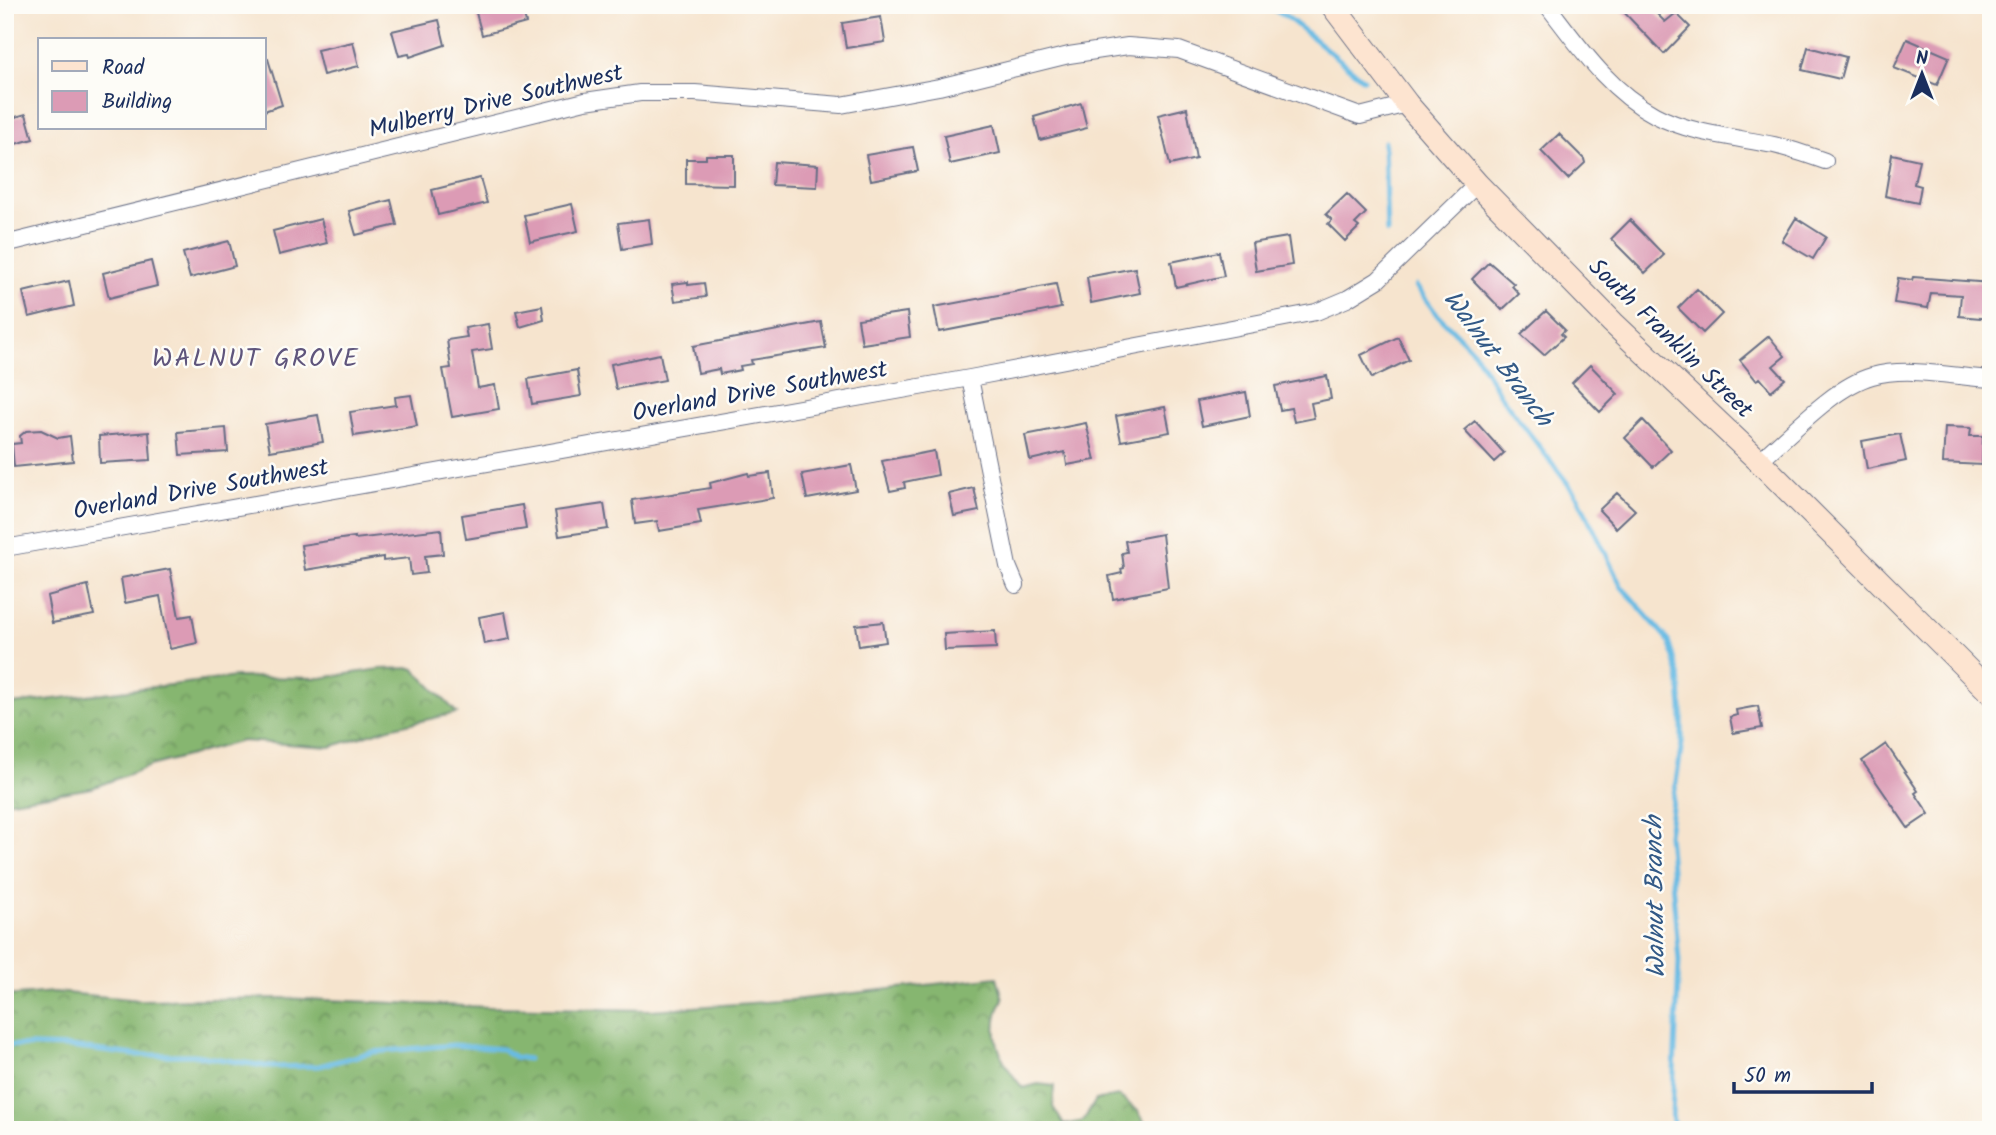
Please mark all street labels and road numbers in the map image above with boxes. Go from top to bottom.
street label: Mulberry Drive Southwest [365,54,628,150]
street label: South Franklin Street [1578,249,1762,429]
street label: Overland Drive Southwest [629,350,891,434]
street label: Overland Drive Southwest [70,448,332,532]

